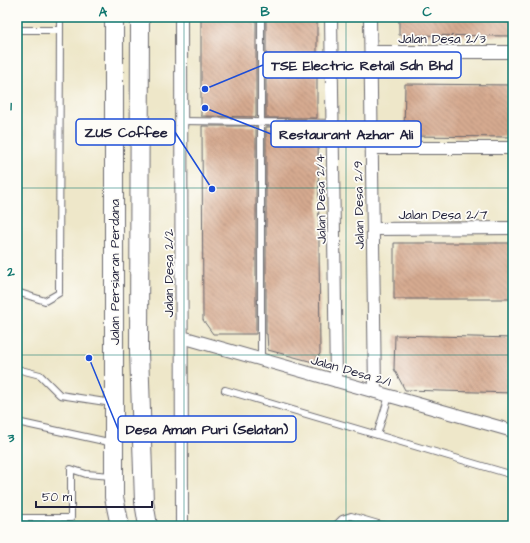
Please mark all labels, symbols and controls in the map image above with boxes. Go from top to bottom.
text: A [99,3,108,21]
text: B [260,3,270,21]
text: C [422,3,432,21]
street label: Jalan Desa 2/3 [398,30,486,48]
callout: TSE Electric Retail Sdn Bhd [263,52,461,78]
text: TSE Electric Retail Sdn Bhd [270,56,454,76]
text: 1 [10,97,12,115]
callout: ZUS Coffee [76,119,175,145]
callout: Restaurant Azhar Ali [271,121,421,147]
text: ZUS Coffee [84,123,168,143]
text: Restaurant Azhar Ali [279,125,414,145]
street label: Jalan Desa 2/4 [311,154,331,244]
street label: Jalan Desa 2/9 [349,161,369,249]
street label: Jalan Persiaran Perdana [106,199,124,345]
street label: Jalan Desa 2/7 [398,206,488,224]
street label: Jalan Desa 2/2 [160,228,178,317]
text: 2 [6,263,15,281]
street label: Jalan Desa 2/1 [309,351,393,391]
callout: Desa Aman Puri (Selatan) [118,416,296,442]
text: Desa Aman Puri (Selatan) [126,420,288,440]
text: 3 [7,429,15,447]
scale bar [36,483,152,509]
text: 50 m [42,489,73,506]

